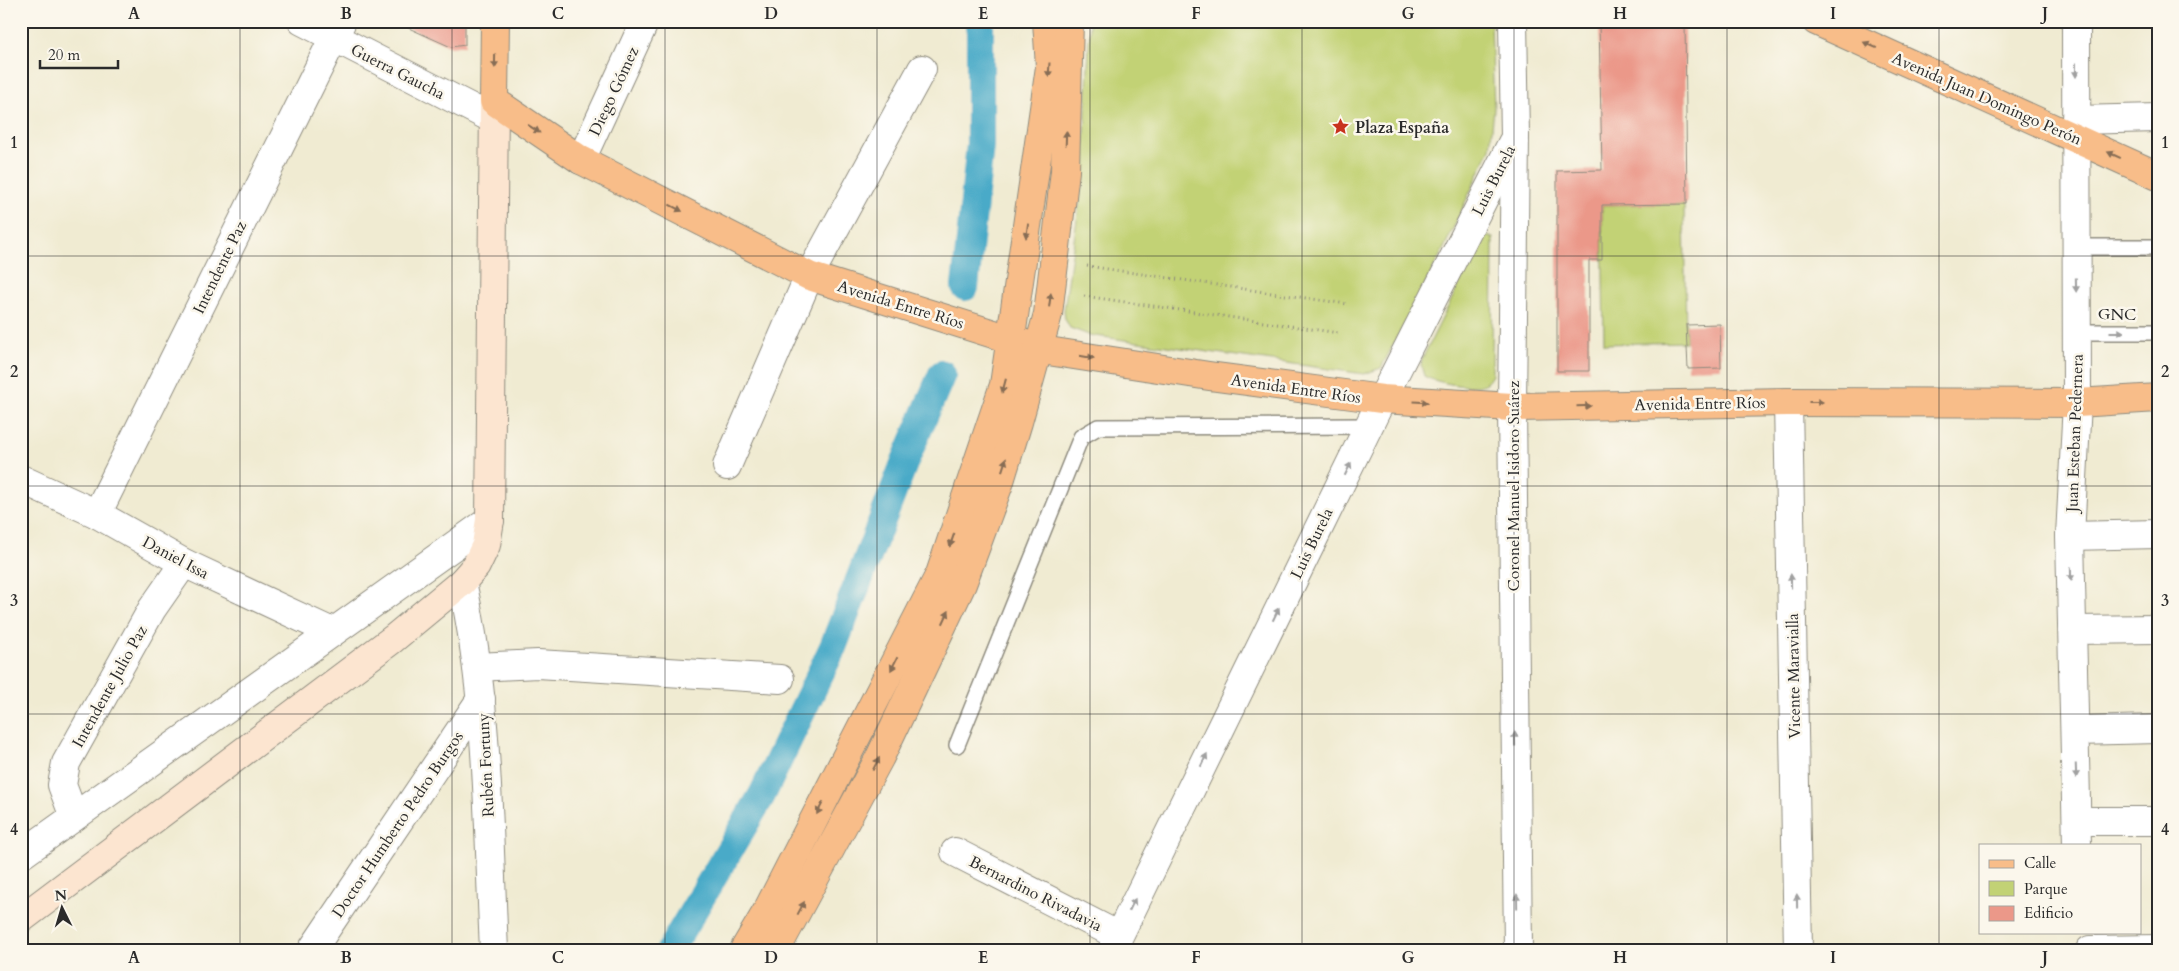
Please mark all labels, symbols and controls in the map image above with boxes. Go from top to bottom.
text: A [128,3,140,25]
text: B [340,3,352,25]
text: C [552,3,564,25]
text: D [764,3,778,25]
text: E [978,3,988,25]
text: F [1191,3,1201,25]
text: G [1401,3,1415,25]
text: H [1613,3,1627,25]
text: I [1830,3,1836,25]
text: J [2040,3,2048,25]
scale bar [40,38,118,70]
street label: Guerra Gaucha [347,39,448,105]
one-way arrow [1863,41,1877,49]
street label: Diego Gómez [584,43,644,140]
text: 20 m [48,45,80,65]
street label: Avenida Juan Domingo Perón [1888,47,2085,151]
one-way arrow [491,53,499,69]
one-way arrow [1045,62,1053,78]
one-way arrow [2072,62,2080,78]
place icon: Plaza España [1331,117,1351,137]
place label: Plaza España [1355,117,1449,139]
one-way arrow [527,124,541,134]
one-way arrow [1062,130,1070,146]
text: 1 [10,132,18,154]
text: 1 [2161,132,2169,154]
street label: Luis Burela [1467,141,1521,219]
one-way arrow [2107,151,2121,159]
one-way arrow [668,204,683,212]
street label: Intendente Paz [188,217,252,318]
one-way arrow [1023,223,1031,239]
street label: Avenida Entre Ríos [835,275,967,335]
one-way arrow [2072,277,2080,293]
one-way arrow [1046,292,1054,308]
street label: GNC [2098,304,2136,326]
one-way arrow [2110,328,2126,336]
one-way arrow [1079,353,1095,361]
street label: Juan Esteban Pedernera [2061,353,2089,515]
text: 2 [10,361,18,383]
text: 2 [2161,361,2169,383]
street label: Avenida Entre Ríos [1229,369,1362,409]
one-way arrow [999,379,1007,394]
street label: Coronel Manuel Isidoro Suárez [1503,381,1525,591]
street label: Avenida Entre Ríos [1634,392,1766,416]
one-way arrow [1414,398,1430,406]
one-way arrow [1808,398,1824,406]
one-way arrow [1576,402,1592,410]
one-way arrow [1001,458,1009,473]
one-way arrow [1344,461,1352,476]
street label: Luis Burela [1285,504,1339,583]
street label: Daniel Issa [138,531,213,585]
one-way arrow [948,533,956,548]
one-way arrow [2067,566,2075,582]
one-way arrow [1787,573,1795,589]
text: 3 [10,590,18,612]
text: 3 [2161,590,2169,612]
one-way arrow [1272,607,1280,621]
one-way arrow [942,610,950,624]
street label: Vicente Maravialla [1782,613,1806,739]
street label: Intendente Julio Paz [67,621,153,752]
one-way arrow [890,656,898,671]
street label: Rubén Fortuny [472,712,500,817]
street label: Doctor Humberto Pedro Burgos [327,727,469,922]
one-way arrow [1511,730,1519,746]
one-way arrow [1200,753,1208,767]
one-way arrow [872,756,880,771]
one-way arrow [2072,764,2080,780]
one-way arrow [816,801,824,815]
text: 4 [10,819,18,841]
text: 4 [2161,819,2169,841]
legend [1979,844,2142,934]
street label: Bernardino Rivadavia [965,851,1106,937]
text: Calle [2024,853,2057,873]
text: Parque [2024,879,2068,899]
north arrow [38,884,88,934]
text: N [54,886,68,906]
one-way arrow [1513,893,1521,909]
one-way arrow [1793,893,1801,909]
one-way arrow [1128,898,1136,913]
one-way arrow [797,900,805,915]
text: Edificio [2024,903,2073,923]
text: A [128,947,140,969]
text: B [340,947,352,969]
text: C [552,947,564,969]
text: D [764,947,778,969]
text: E [978,947,988,969]
text: F [1191,947,1201,969]
text: G [1401,947,1415,969]
text: H [1613,947,1627,969]
text: I [1830,947,1836,969]
text: J [2040,947,2048,969]

